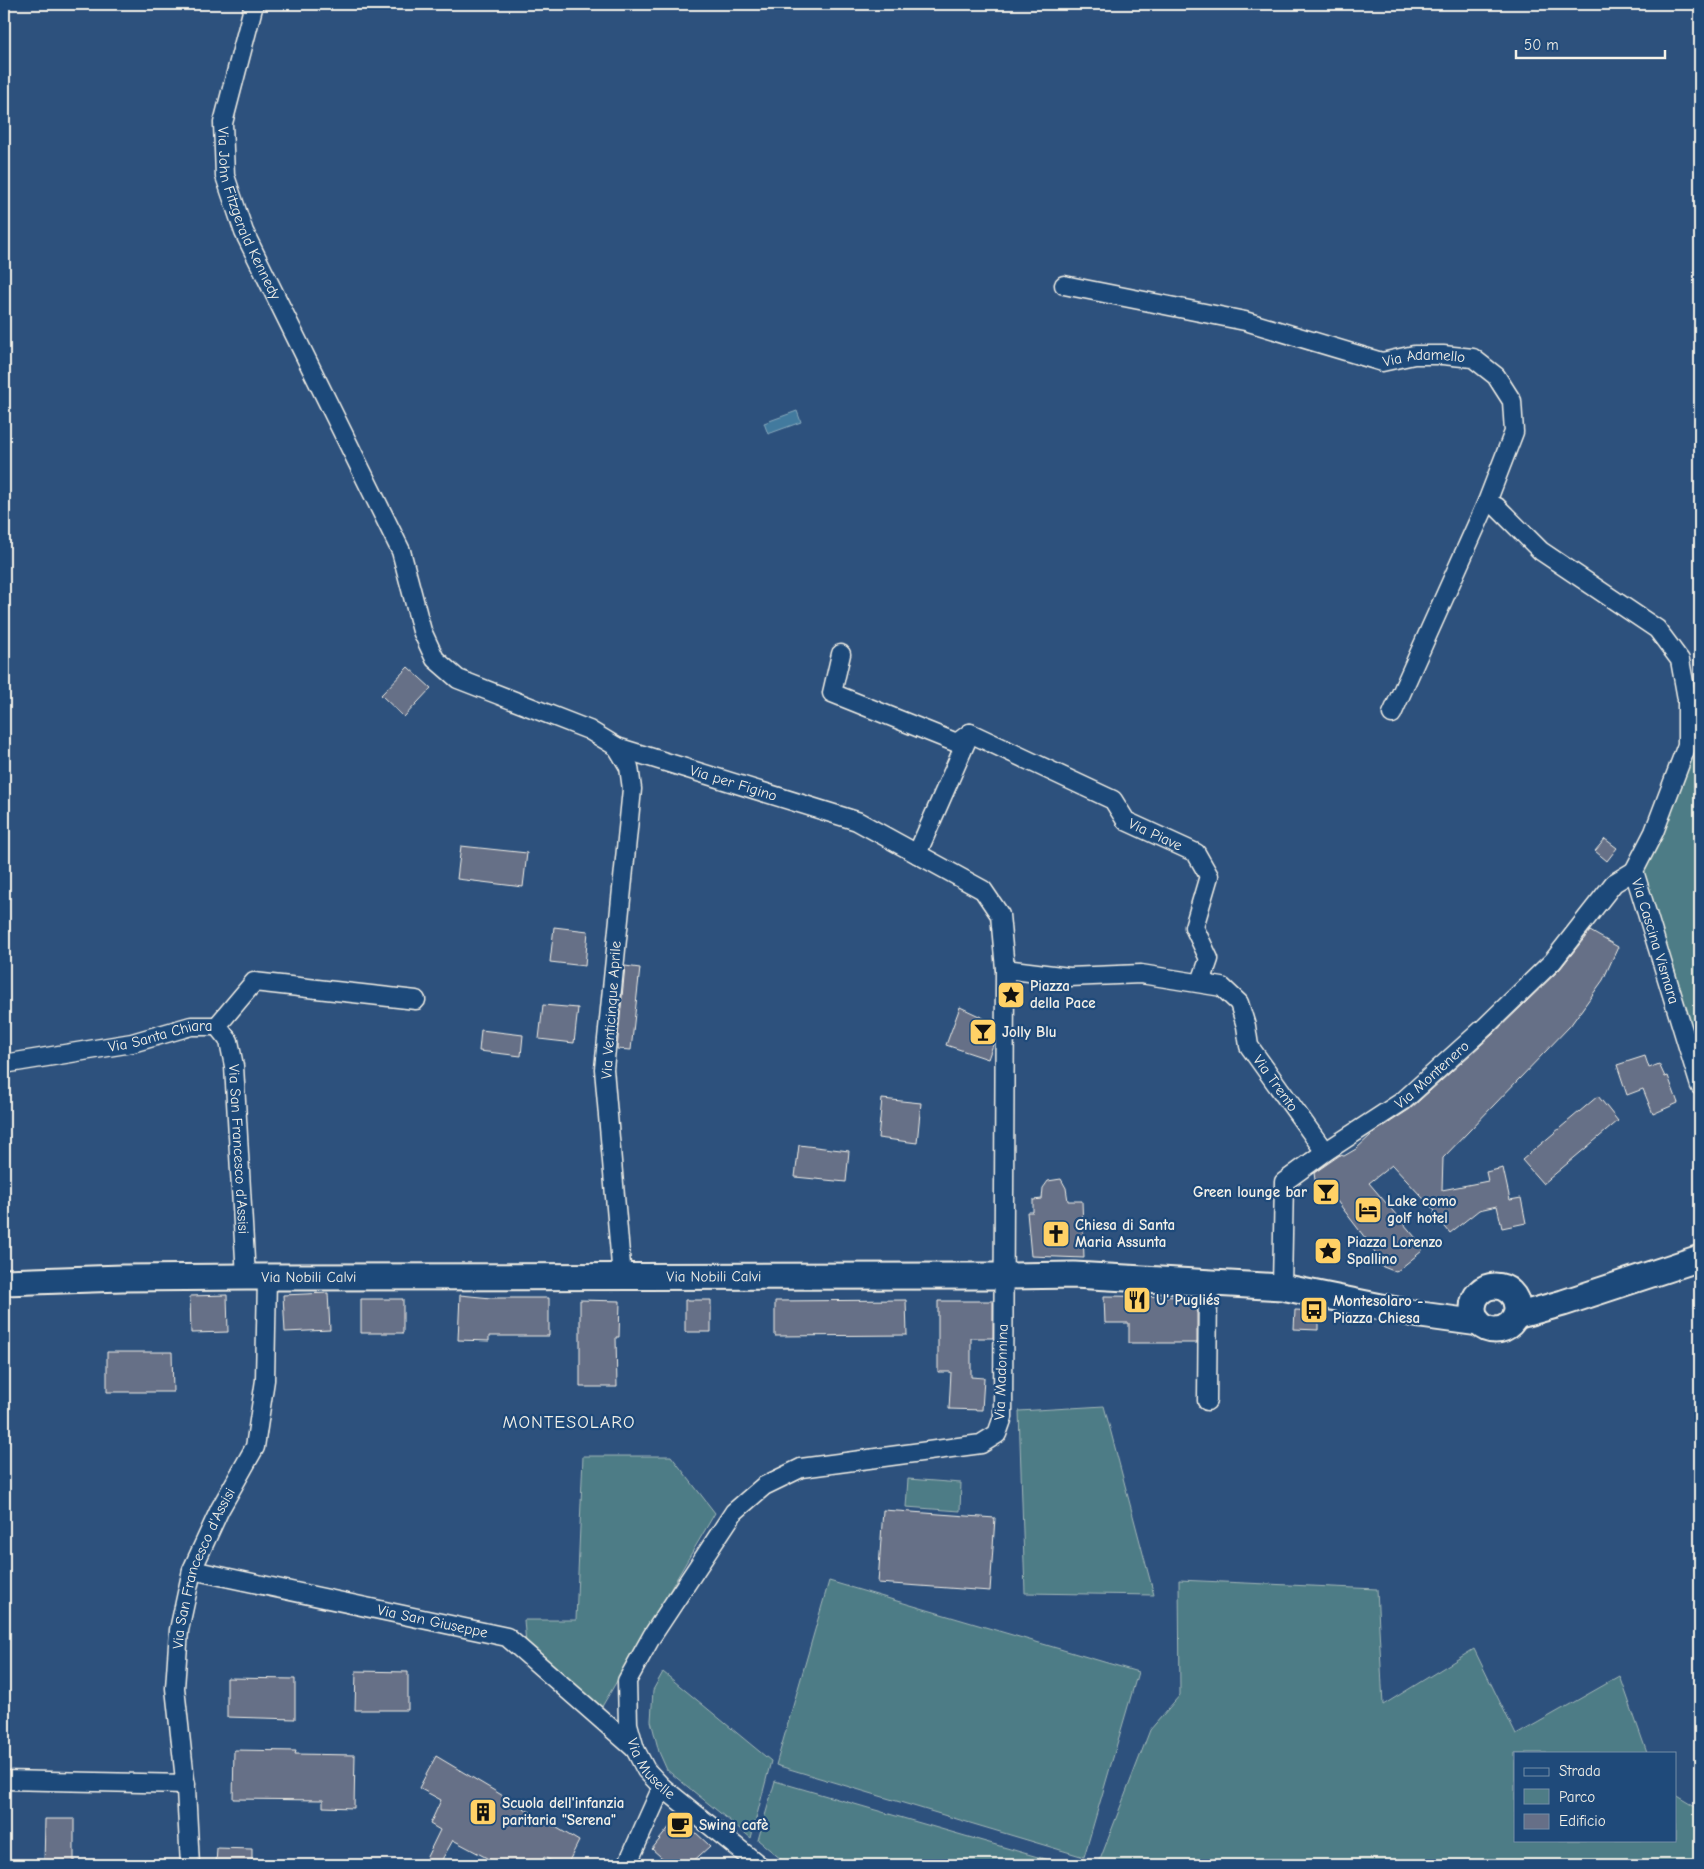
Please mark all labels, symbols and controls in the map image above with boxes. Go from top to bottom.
scale bar [1516,28,1665,60]
text: 50 m [1524,36,1559,54]
street label: Via John Fitzgerald Kennedy [214,126,285,303]
street label: Via Adamello [1381,346,1466,371]
street label: Via per Figino [688,761,779,805]
street label: Via Piave [1126,814,1186,855]
street label: Via Cascina Vismara [1628,876,1683,1006]
street label: Via Venticinque Aprile [597,940,625,1080]
place label: Piazza della Pace [1030,977,1096,1012]
place icon: Piazza della Pace [996,980,1026,1010]
street label: Via Santa Chiara [107,1017,212,1056]
bar icon: Jolly Blu [968,1017,998,1047]
place label: Jolly Blu [1002,1023,1057,1041]
street label: Via Montenero [1391,1037,1473,1113]
street label: Via Trento [1249,1051,1302,1115]
street label: Via San Francesco d'Assisi [225,1064,253,1235]
bar icon: Green lounge bar [1311,1177,1341,1207]
place label: Green lounge bar [1193,1183,1307,1201]
place label: Lake como golf hotel [1387,1192,1457,1227]
hotel icon: Lake como golf hotel [1353,1195,1383,1225]
place label: Chiesa di Santa Maria Assunta [1075,1216,1175,1251]
church icon: Chiesa di Santa Maria Assunta [1041,1219,1071,1249]
place label: Piazza Lorenzo Spallino [1347,1233,1443,1268]
place icon: Piazza Lorenzo Spallino [1313,1236,1343,1266]
street label: Via Nobili Calvi [666,1267,762,1285]
street label: Via Nobili Calvi [261,1268,357,1286]
restaurant icon: U' Pugliés [1122,1285,1152,1315]
place label: U' Pugliés [1156,1291,1220,1309]
place label: Montesolaro - Piazza Chiesa [1333,1292,1423,1327]
bus stop icon: Montesolaro - Piazza Chiesa [1299,1295,1329,1325]
street label: Via Madonnina [990,1324,1012,1420]
district label: MONTESOLARO [503,1412,635,1433]
street label: Via San Francesco d'Assisi [169,1485,239,1650]
street label: Via San Giuseppe [376,1601,490,1642]
street label: Via Muselle [623,1736,679,1803]
legend [1514,1752,1676,1842]
text: Strada [1559,1762,1601,1780]
text: Parco [1559,1788,1595,1806]
place label: Scuola dell'infanzia paritaria "Serena" [502,1794,624,1829]
building icon: Scuola dell'infanzia paritaria "Serena" [468,1797,498,1827]
cafe icon: Swing cafè [665,1810,695,1840]
text: Edificio [1559,1812,1606,1830]
place label: Swing cafè [699,1816,768,1834]

